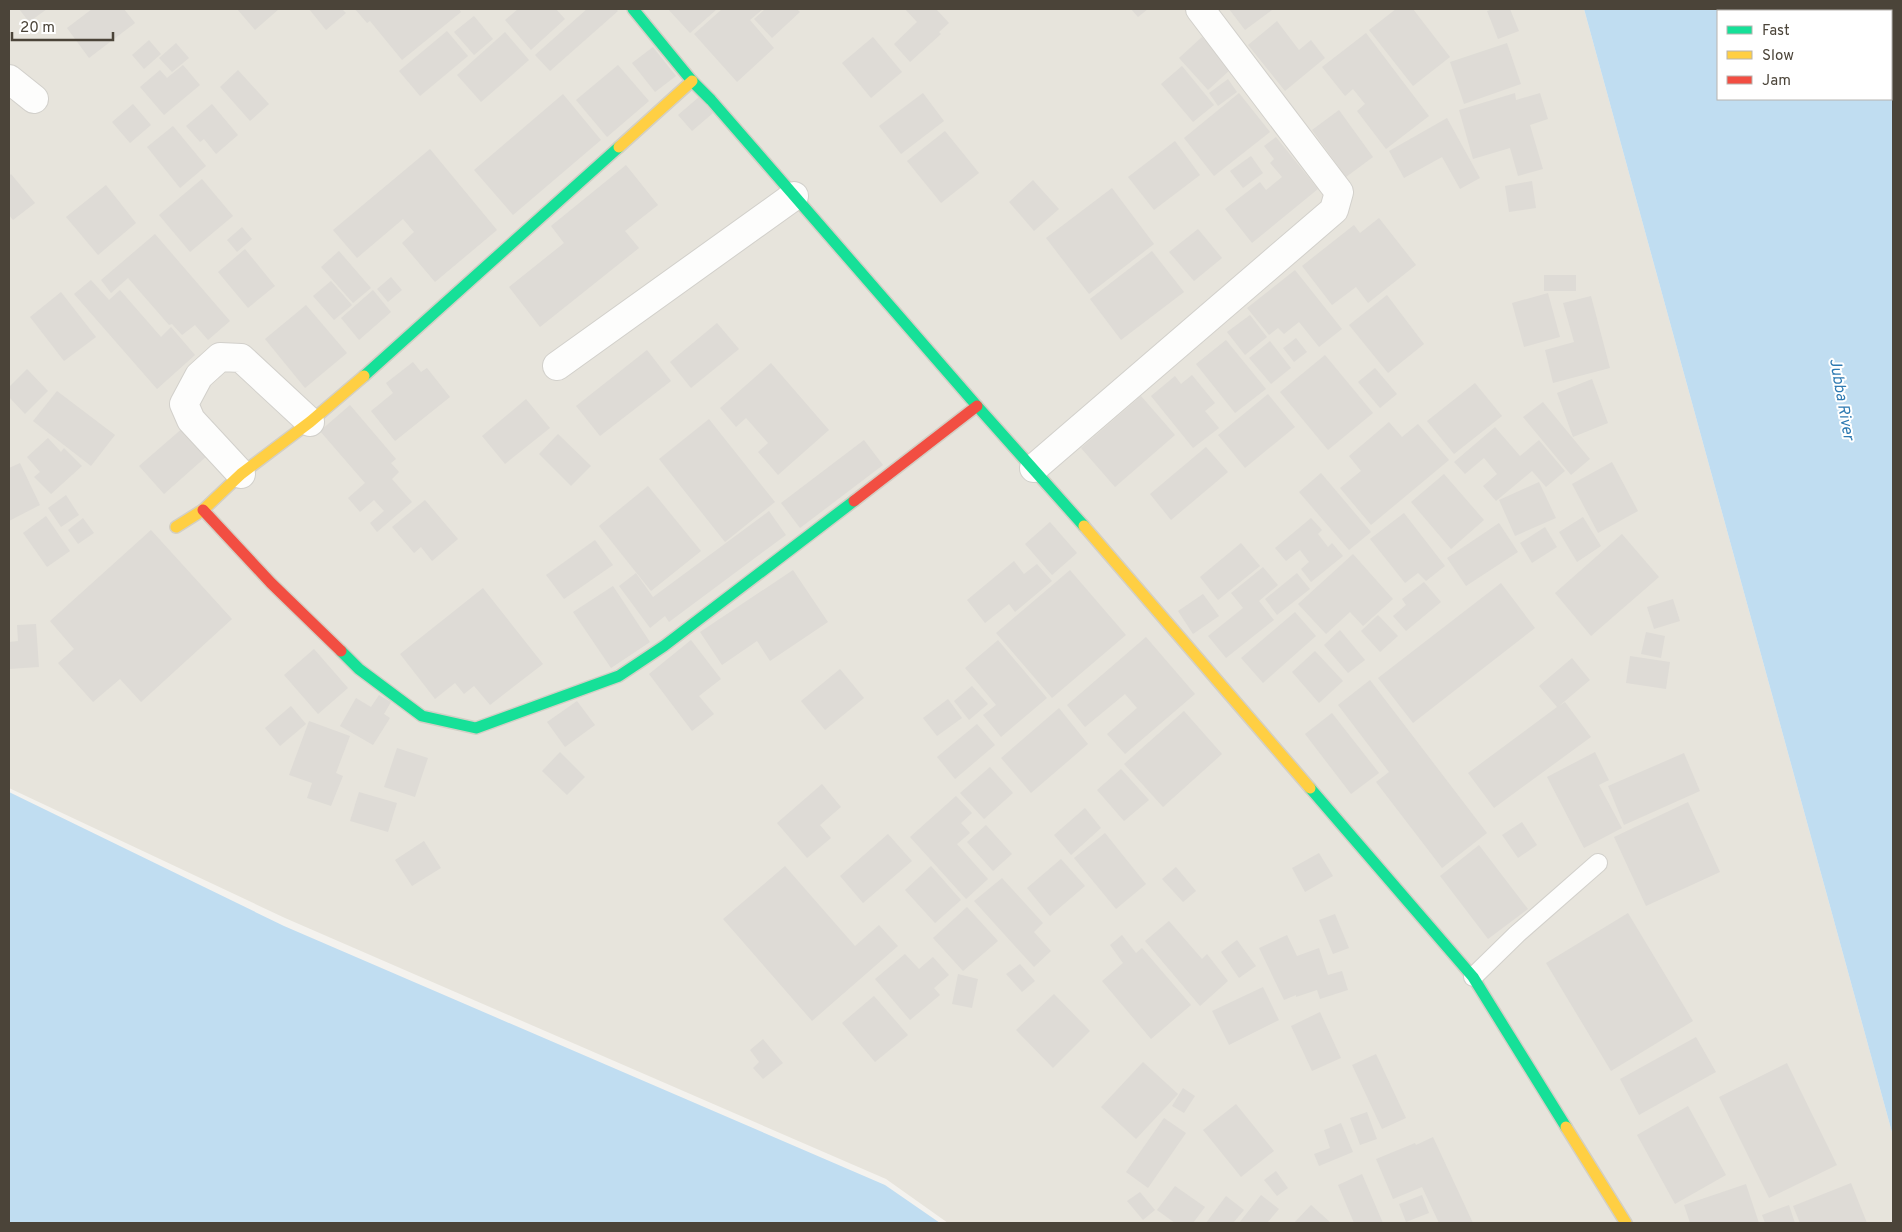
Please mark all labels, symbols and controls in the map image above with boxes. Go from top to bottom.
scale bar [12,10,114,42]
legend [1717,10,1892,100]
text: 20 m [20,19,55,38]
text: Fast [1762,22,1790,41]
text: Slow [1762,47,1794,66]
text: Jam [1762,72,1791,91]
water label: Jubba River [1824,357,1858,444]

